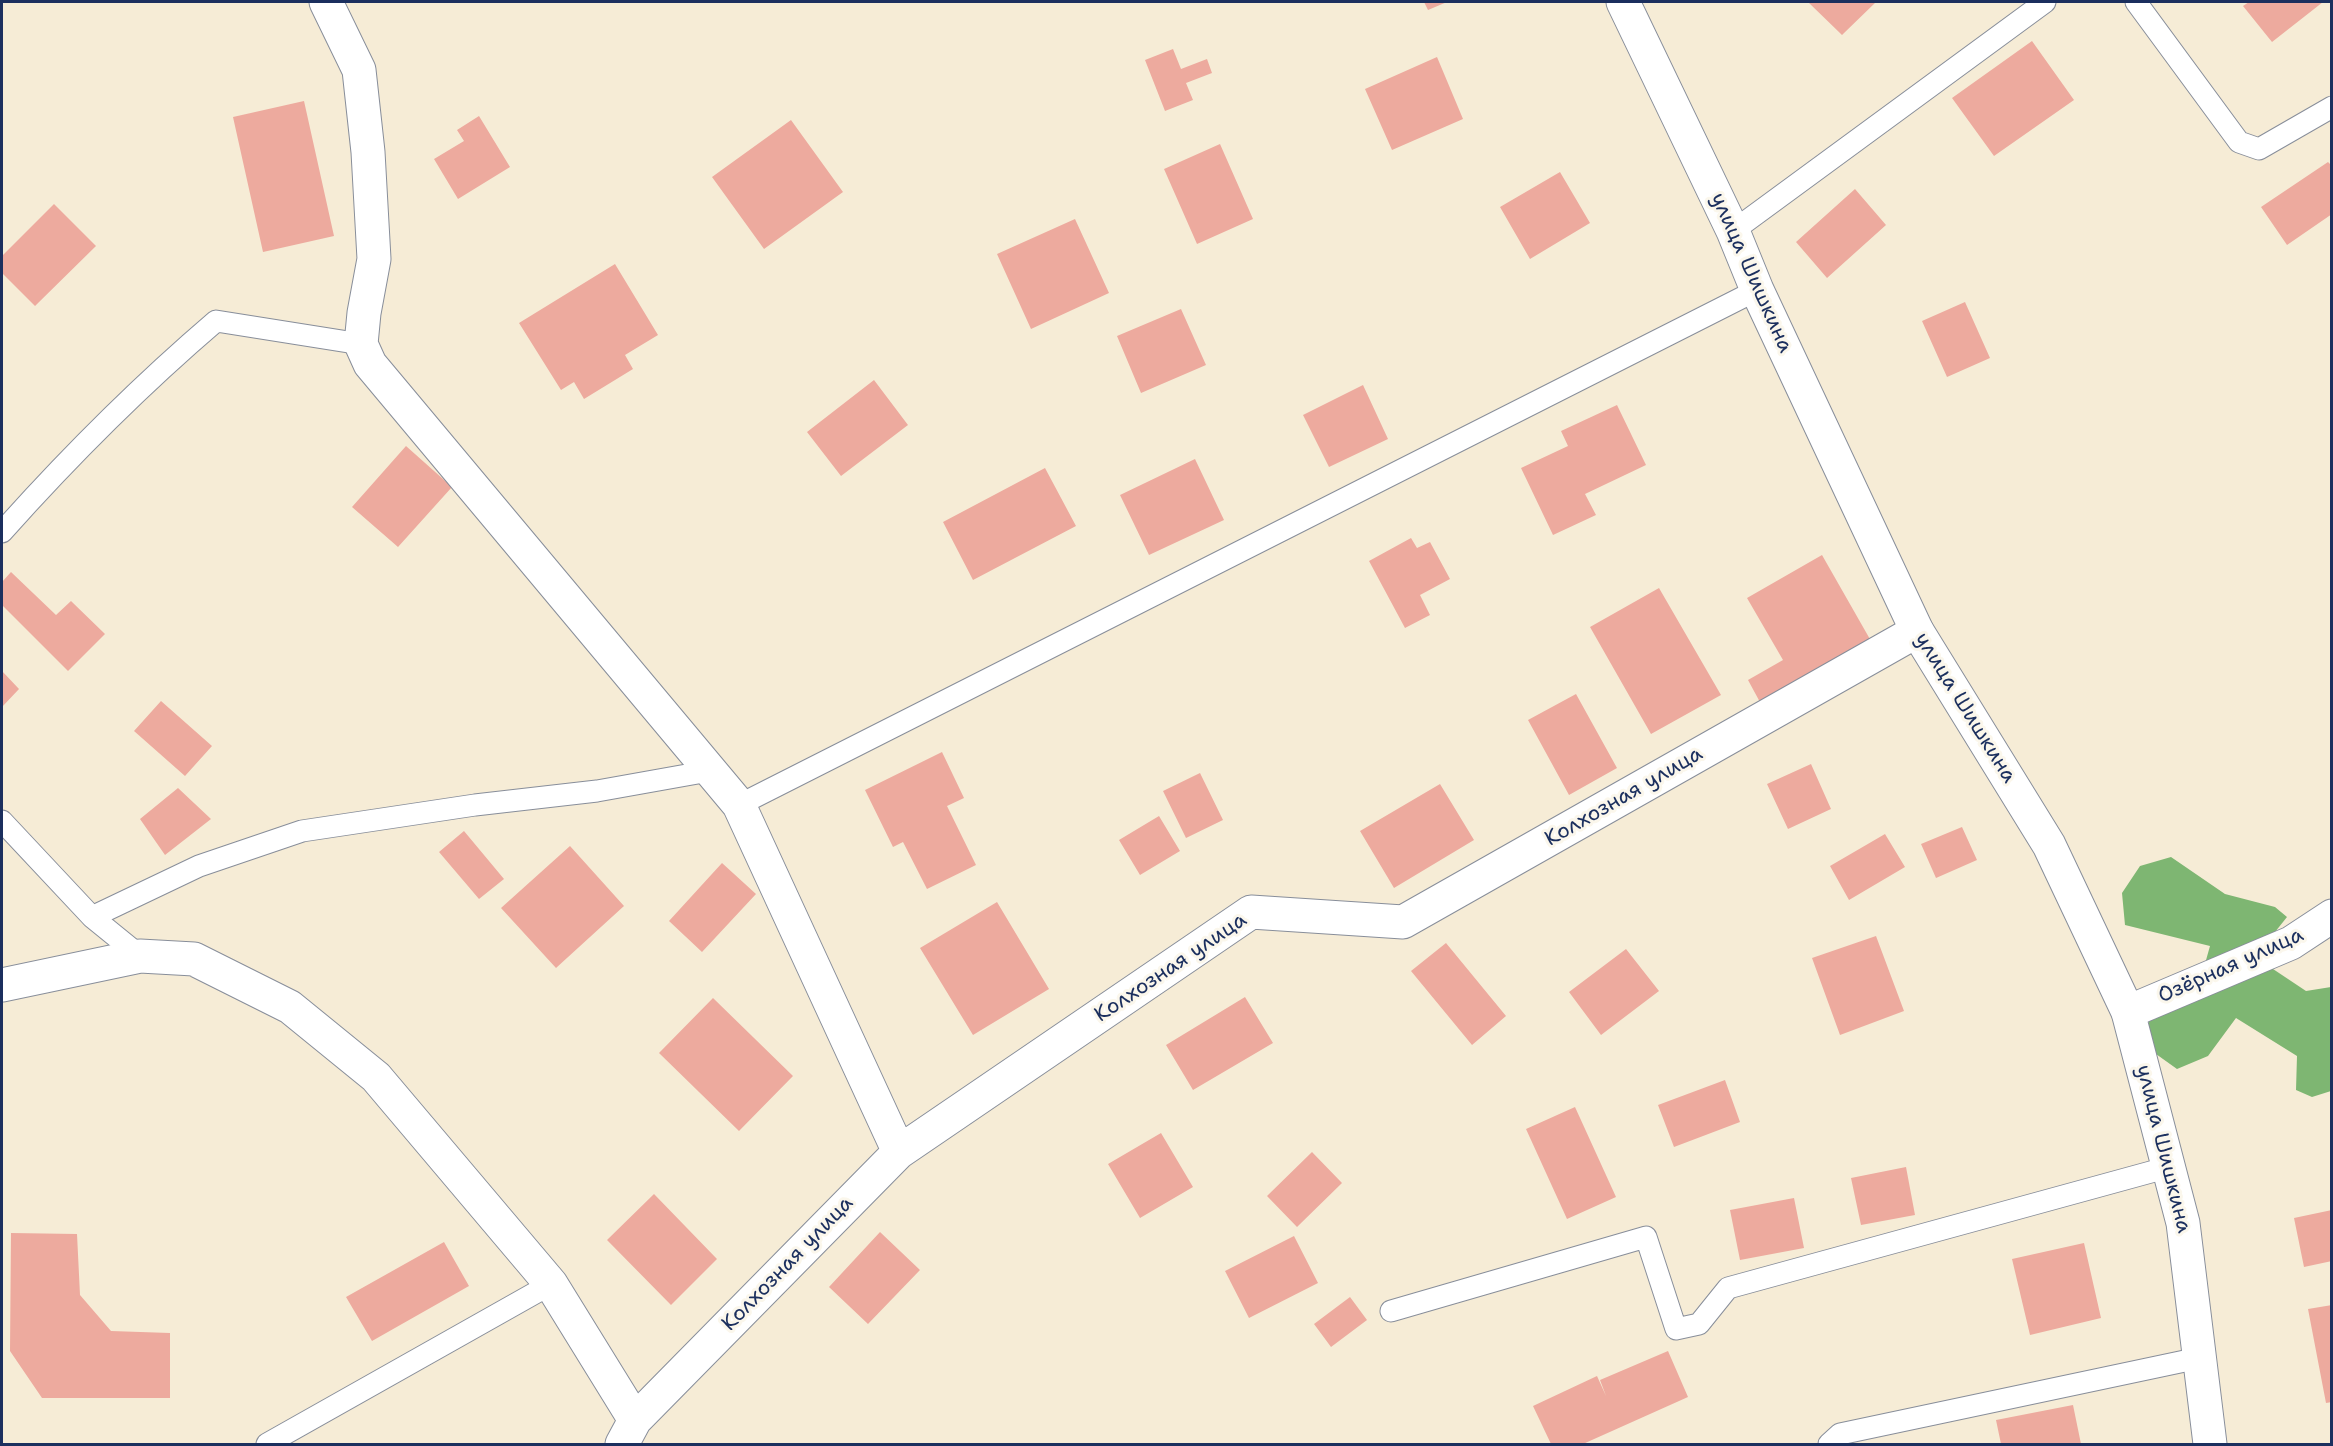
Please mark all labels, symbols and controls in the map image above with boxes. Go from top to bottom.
street label: улица Шишкина [1704,189,1798,357]
street label: улица Шишкина [1909,628,2021,788]
street label: Колхозная улица [1541,742,1707,852]
street label: Колхозная улица [1090,908,1252,1028]
street label: Озёрная улица [2154,923,2308,1009]
street label: улица Шишкина [2130,1062,2196,1236]
street label: Колхозная улица [717,1191,859,1337]

